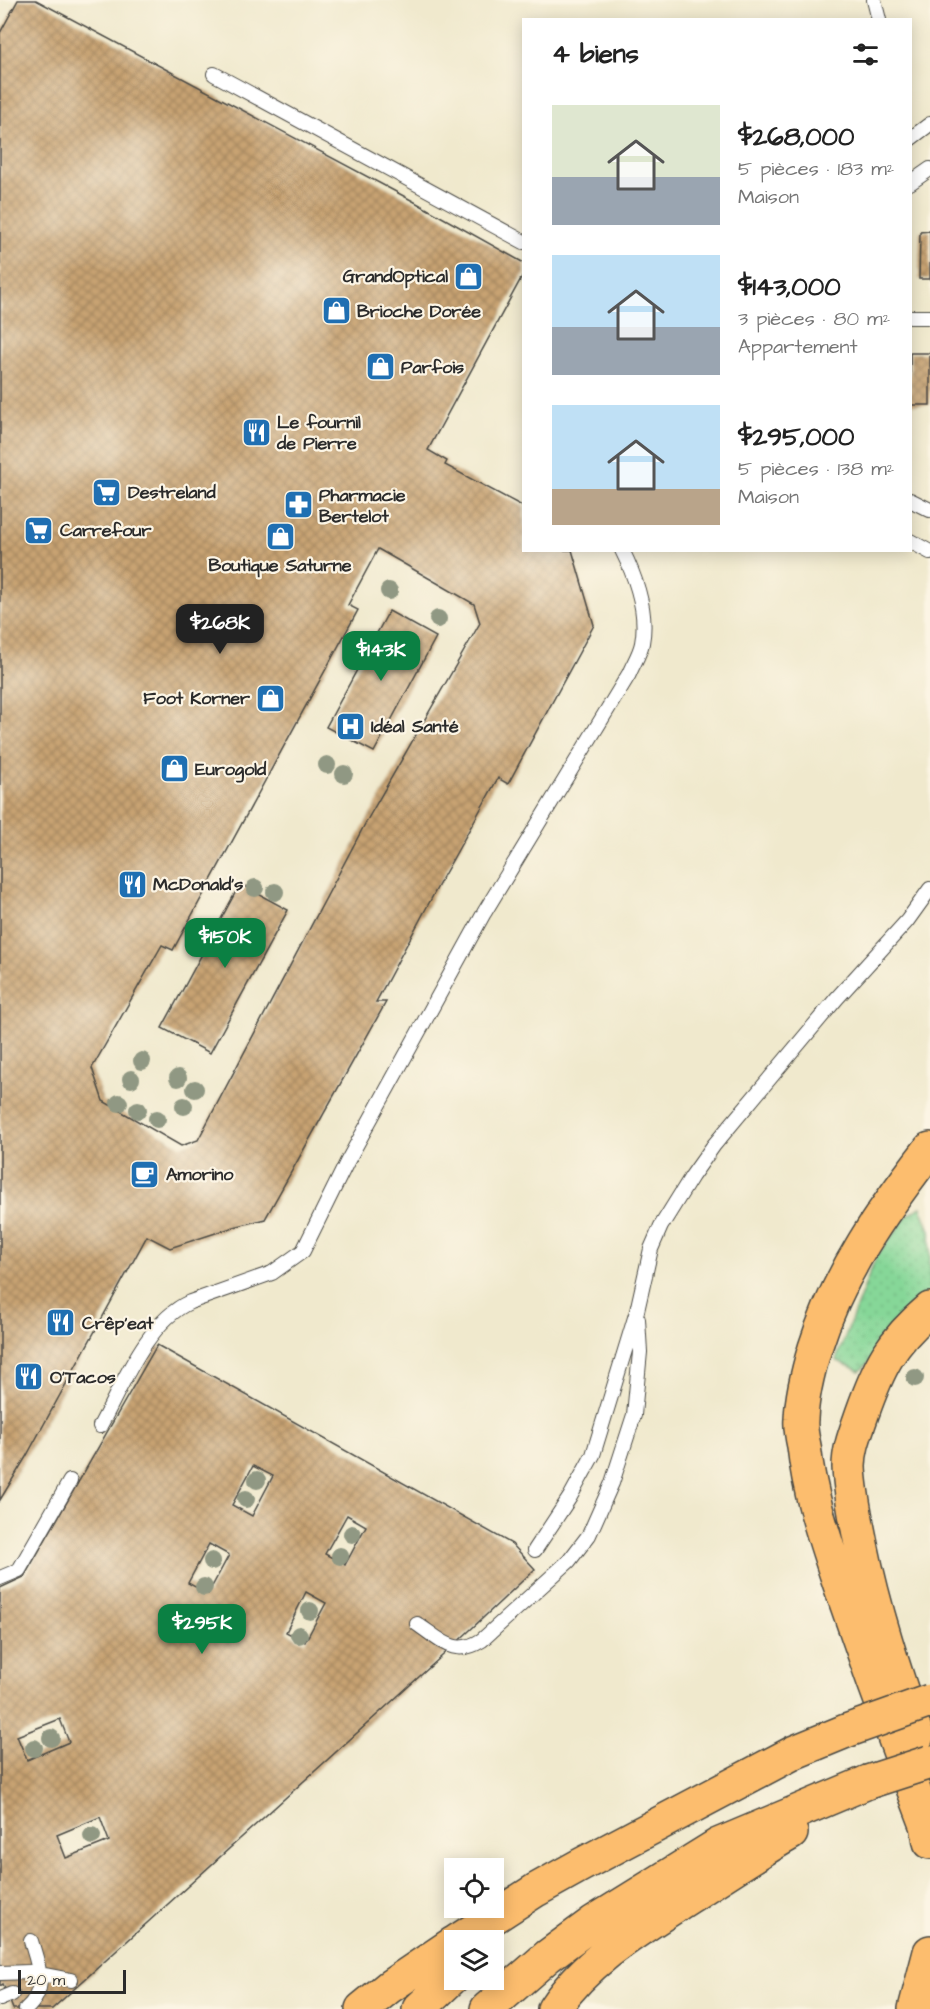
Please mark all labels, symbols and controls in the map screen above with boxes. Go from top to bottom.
text: 4 biens [552,36,639,72]
icon: filters [849,38,882,71]
text: $268,000 [738,119,854,155]
icon: home [600,129,672,201]
text: 5 pièces · 183 m² [738,155,894,183]
text: Maison [738,183,799,211]
shop icon: GrandOptical [453,260,485,292]
place label: GrandOptical [343,264,448,289]
text: $143,000 [738,269,841,305]
icon: home [600,279,672,351]
shop icon: Brioche Dorée [320,295,352,327]
place label: Brioche Dorée [357,299,481,324]
text: 3 pièces · 80 m² [738,305,890,333]
text: Appartement [738,333,858,361]
shop icon: Parfois [364,351,396,383]
place label: Parfois [401,355,464,380]
place label: Le fournil de Pierre [276,410,361,456]
restaurant icon: Le fournil de Pierre [240,416,272,448]
text: $295,000 [738,419,854,455]
icon: home [600,429,672,501]
text: 5 pièces · 138 m² [738,455,894,483]
supermarket icon: Destreland [91,476,123,508]
place label: Destreland [128,480,216,505]
place label: Pharmacie Bertelot [319,483,406,529]
text: Maison [738,483,799,511]
pharmacy icon: Pharmacie Bertelot [282,489,314,521]
supermarket icon: Carrefour [23,514,55,546]
place label: Carrefour [60,518,151,543]
shop icon: Boutique Saturne [264,520,296,552]
place label: Boutique Saturne [208,553,352,578]
pin: $268K [178,604,262,655]
text: $268K [190,609,250,637]
pin: $143K [339,631,423,682]
text: $143K [356,636,406,664]
shop icon: Foot Korner [255,682,287,714]
place label: Foot Korner [143,686,250,711]
hospital icon: Idéal Santé [334,710,366,742]
place label: Idéal Santé [371,714,459,739]
shop icon: Eurogold [158,753,190,785]
place label: Eurogold [195,757,267,783]
restaurant icon: McDonald's [116,868,148,900]
place label: McDonald's [153,872,243,897]
pin: $150K [183,918,267,969]
text: $150K [199,923,251,951]
cafe icon: Amorino [129,1158,161,1190]
place label: Amorino [166,1162,234,1187]
restaurant icon: Crêp'eat [45,1307,77,1339]
place label: Crêp'eat [82,1311,154,1336]
restaurant icon: O'Tacos [13,1361,45,1393]
place label: O'Tacos [50,1365,116,1390]
pin: $295K [160,1604,244,1655]
text: $295K [172,1609,232,1637]
map controls [444,1858,504,1990]
button: locate [444,1858,504,1918]
button: layers [444,1930,504,1990]
scale bar [18,1967,126,1994]
text: 20 m [27,1969,65,1991]

